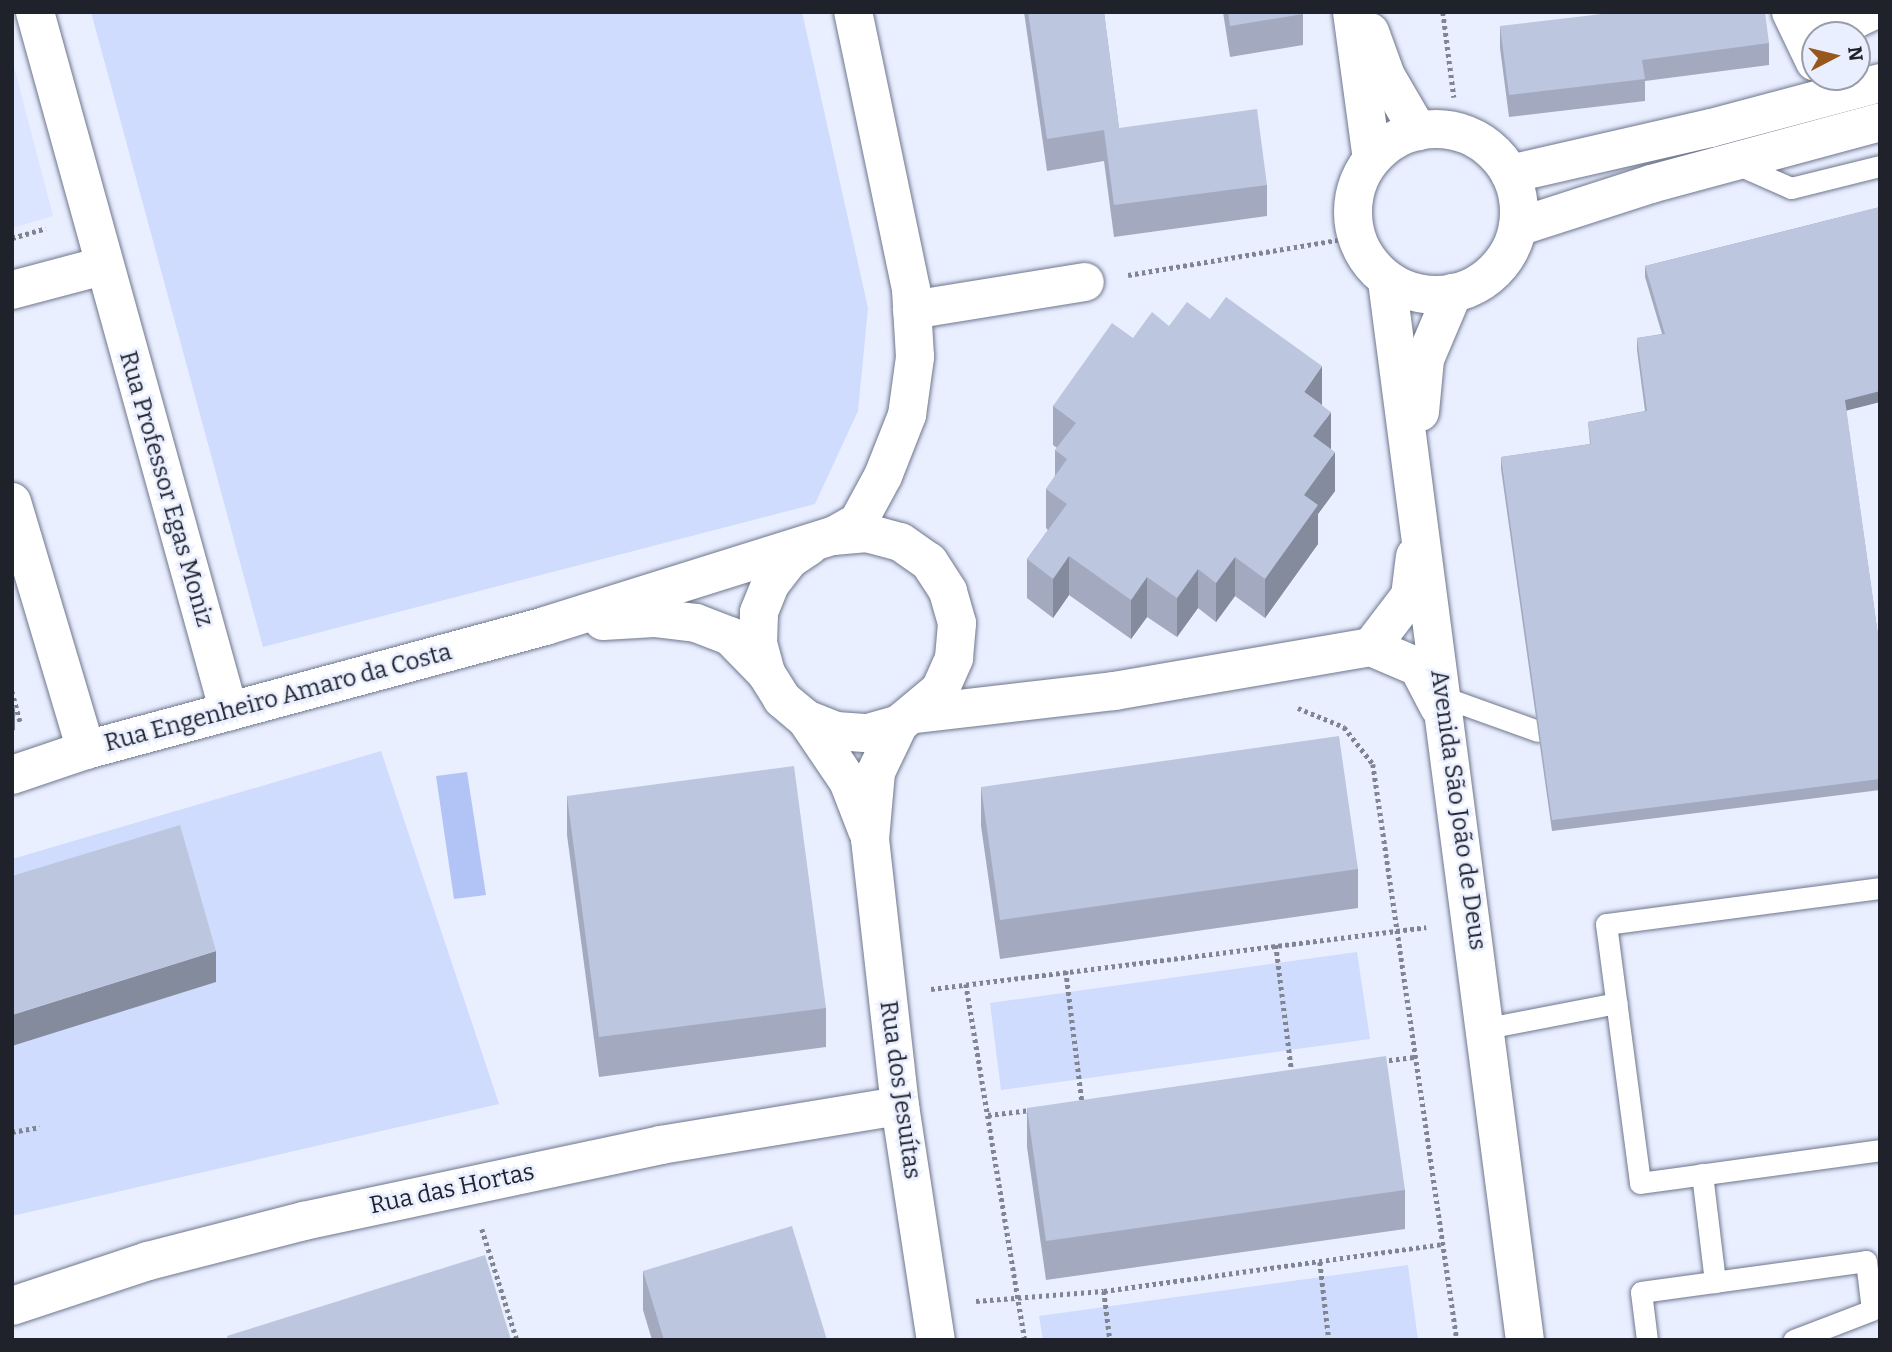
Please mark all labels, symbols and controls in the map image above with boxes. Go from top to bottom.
north arrow [1801,21,1871,91]
text: N [1843,45,1868,62]
street label: Rua Professor Egas Moniz [113,348,219,630]
street label: Rua Engenheiro Amaro da Costa [101,638,455,758]
street label: Avenida São João de Deus [1424,668,1492,952]
street label: Rua dos Jesuítas [873,999,927,1181]
street label: Rua das Hortas [367,1157,537,1221]

